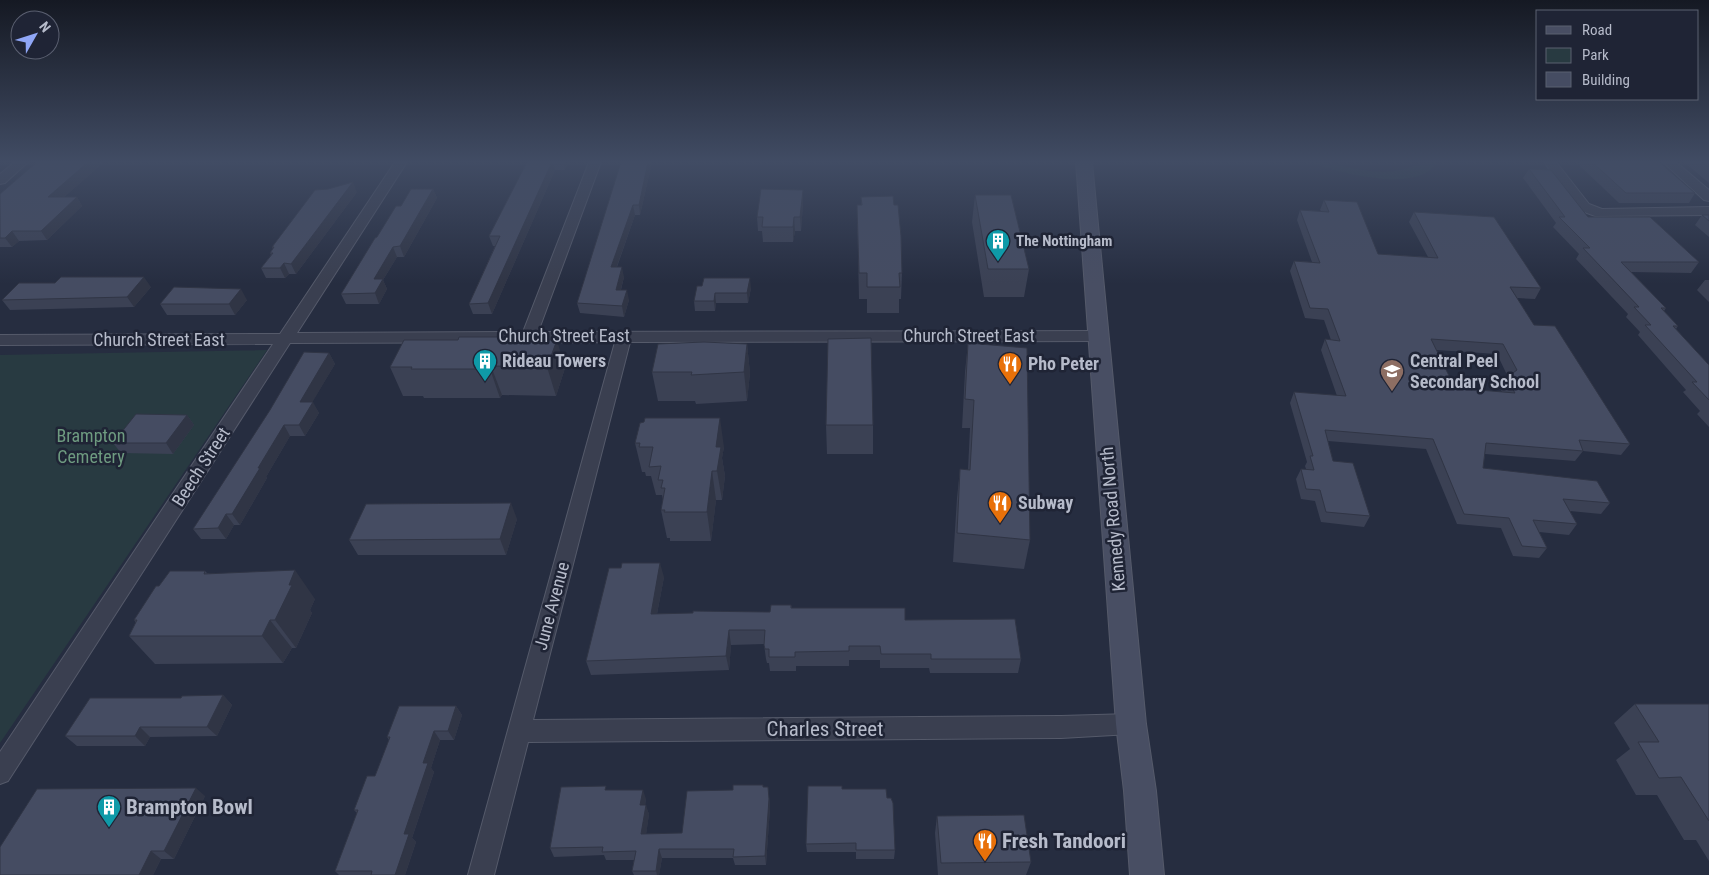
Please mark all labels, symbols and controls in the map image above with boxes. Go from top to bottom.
north arrow [10,10,60,60]
legend [1536,10,1699,100]
text: N [36,18,54,35]
text: Road [1582,21,1612,39]
text: Park [1582,46,1609,64]
text: Building [1582,71,1630,89]
building icon: The Nottingham [985,228,1011,262]
place label: The Nottingham [1016,232,1112,250]
street label: Church Street East [498,325,630,346]
street label: Church Street East [903,325,1035,346]
street label: Church Street East [93,329,225,350]
building icon: Rideau Towers [472,348,498,382]
place label: Rideau Towers [502,350,606,371]
place label: Central Peel Secondary School [1410,350,1539,392]
restaurant icon: Pho Peter [997,351,1023,385]
place label: Pho Peter [1028,353,1099,374]
school or university icon: Central Peel Secondary School [1379,358,1405,392]
street label: Beech Street [167,423,234,510]
park label: Brampton Cemetery [57,425,125,467]
street label: Kennedy Road North [1096,446,1129,592]
restaurant icon: Subway [987,490,1013,524]
place label: Subway [1018,492,1073,513]
street label: June Avenue [530,559,573,652]
street label: Charles Street [767,717,883,741]
building icon: Brampton Bowl [96,794,122,828]
place label: Brampton Bowl [126,795,253,819]
restaurant icon: Fresh Tandoori [972,828,998,862]
place label: Fresh Tandoori [1002,829,1126,853]

